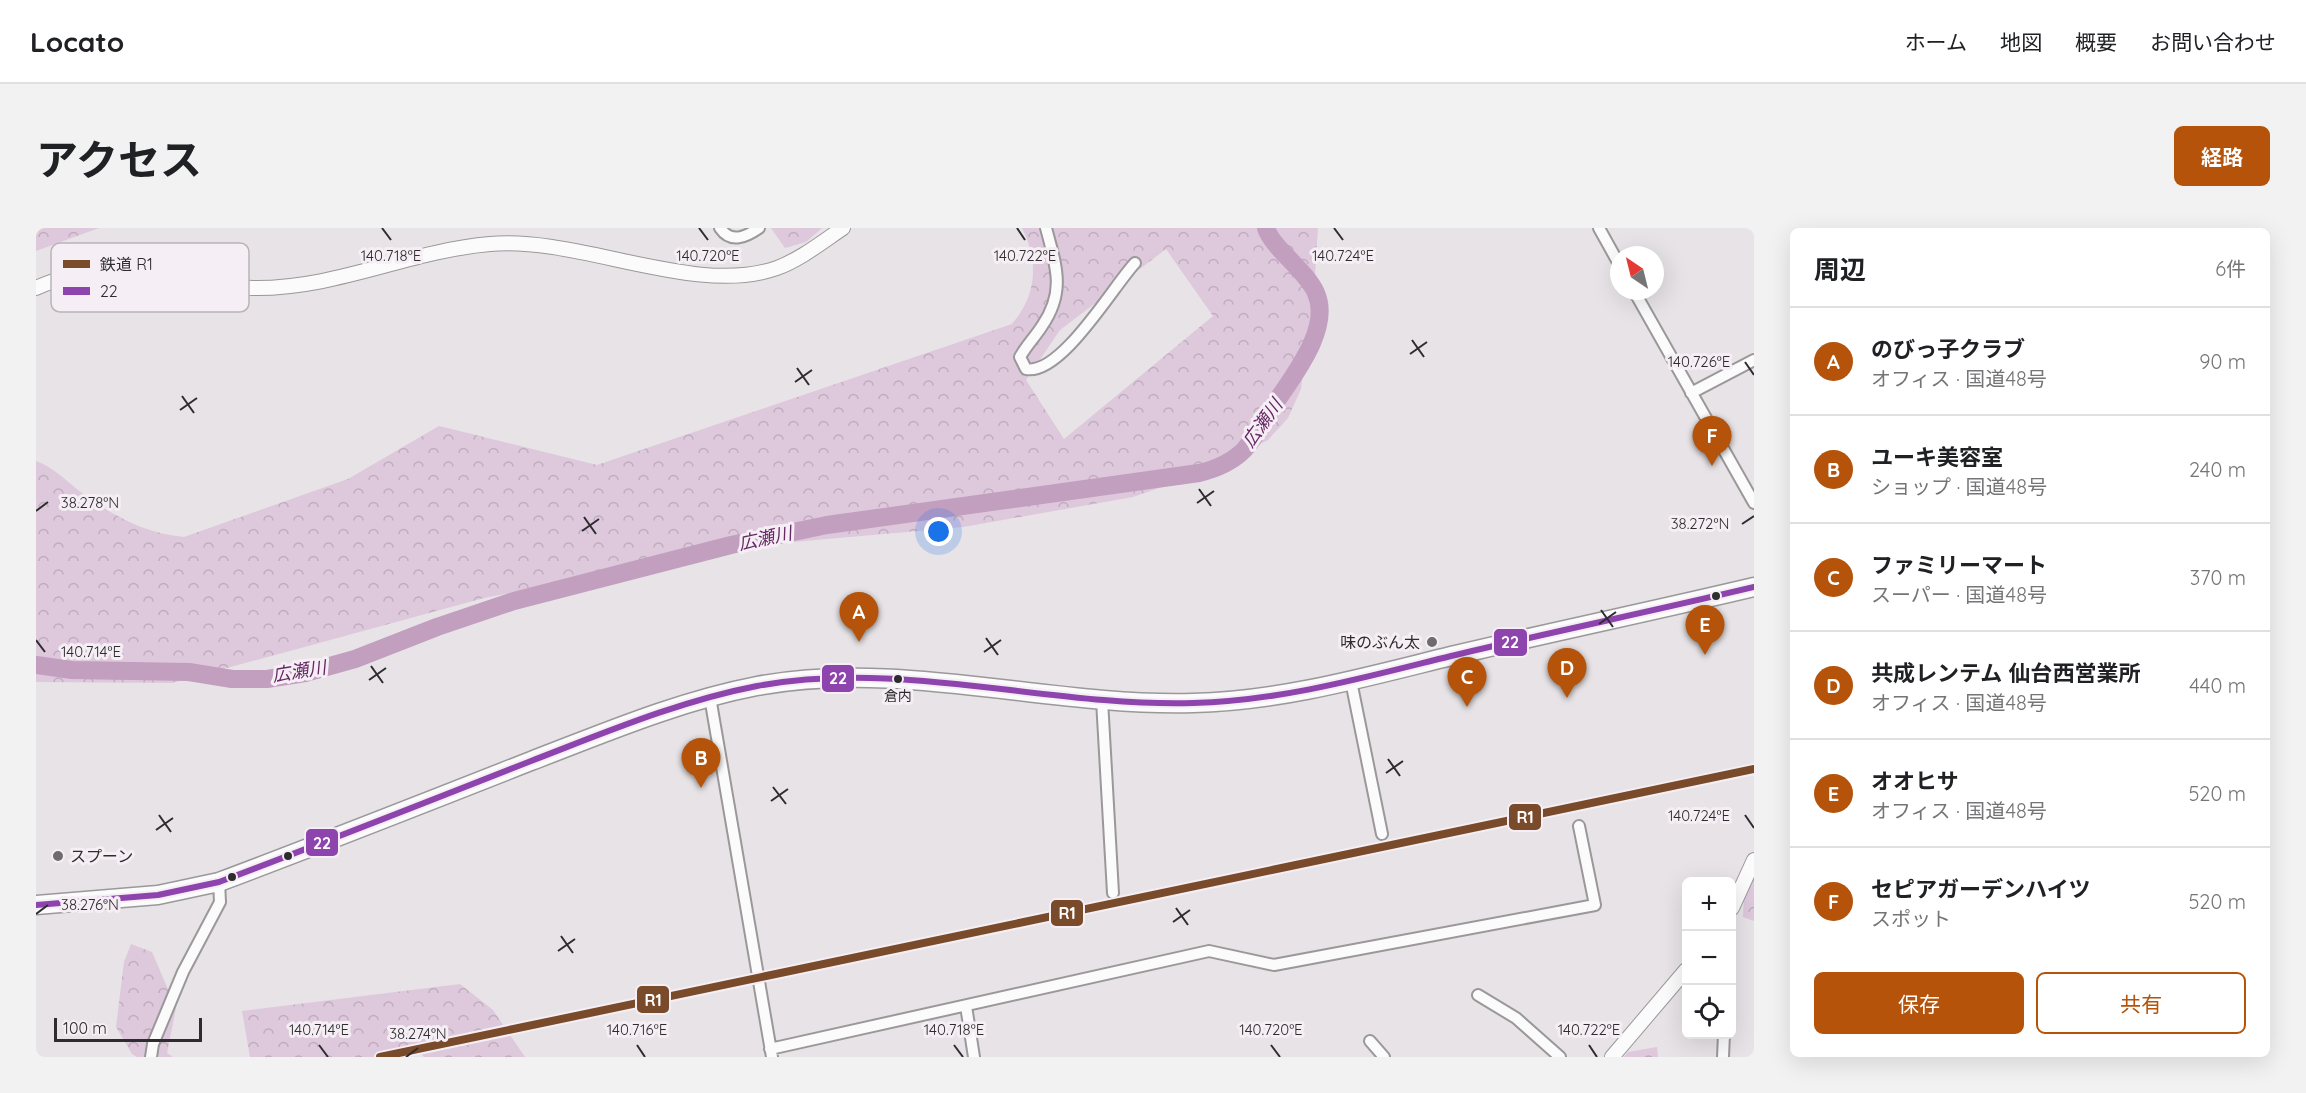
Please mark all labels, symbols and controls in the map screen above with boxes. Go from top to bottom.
text: Locato [30,24,124,59]
text: ホーム [1905,29,1967,55]
text: 地図 [2000,29,2042,55]
text: 概要 [2075,29,2117,55]
text: お問い合わせ [2150,29,2276,55]
button: 経路 [2174,126,2270,186]
text: アクセス [36,133,202,186]
legend [51,243,249,312]
text: 140.718°E [361,246,421,265]
text: 140.720°E [676,246,740,265]
text: 140.722°E [994,246,1056,265]
text: 140.724°E [1312,246,1374,265]
north arrow [1610,246,1664,300]
text: 周辺 [1814,253,1866,286]
text: 鉄道 R1 [100,254,153,274]
text: 6件 [2215,256,2246,281]
text: 22 [100,281,118,301]
text: のびっ子クラブ [1871,335,2025,363]
text: A [1827,349,1840,374]
text: 90 m [2199,349,2246,374]
text: 140.726°E [1668,352,1730,371]
text: オフィス · 国道48号 [1871,366,2047,391]
water label: 広瀬川 [1237,393,1288,452]
pin: F [1692,416,1732,466]
text: ユーキ美容室 [1871,443,2003,471]
text: B [1827,457,1840,482]
text: 240 m [2189,457,2246,482]
text: ショップ · 国道48号 [1871,474,2047,499]
text: 38.278°N [61,493,119,512]
text: 38.272°N [1671,514,1729,533]
your location [924,517,953,546]
water label: 広瀬川 [736,521,796,555]
text: ファミリーマート [1871,551,2047,579]
text: C [1827,565,1840,590]
text: 370 m [2190,565,2246,590]
text: スーパー · 国道48号 [1871,582,2047,607]
unlabelled marker [1710,590,1722,602]
pin: A [840,592,878,642]
pin: E [1686,606,1724,655]
line badge: 22 [1493,628,1528,657]
place label: 味のぶん太 [1340,632,1420,652]
text: 22 [1501,632,1519,652]
marker: 味のぶん太 [1425,635,1439,649]
text: 140.714°E [61,642,121,661]
pin: D [1548,648,1586,698]
water label: 広瀬川 [271,655,329,687]
pin: C [1448,658,1486,707]
text: 共成レンテム 仙台西営業所 [1871,659,2141,687]
line badge: 22 [821,664,855,693]
text: 22 [829,668,847,688]
marker: 倉内 [892,673,904,685]
text: D [1826,673,1841,698]
text: 440 m [2189,673,2246,698]
place label: 倉内 [884,687,912,705]
text: オフィス · 国道48号 [1871,690,2047,715]
pin: B [682,738,720,788]
text: オオヒサ [1871,767,1959,795]
text: E [1828,781,1839,806]
text: 520 m [2188,781,2246,806]
text: オフィス · 国道48号 [1871,798,2047,823]
line badge: R1 [1508,803,1542,831]
text: 140.724°E [1668,806,1730,825]
text: R1 [1516,807,1534,827]
line badge: 22 [305,828,339,857]
text: 22 [313,833,331,853]
place label: スプーン [70,846,133,866]
marker: スプーン [51,849,65,863]
unlabelled marker [282,850,294,862]
unlabelled marker [226,871,238,883]
text: セピアガーデンハイツ [1871,875,2091,903]
map controls [1682,877,1736,1039]
button: + [1682,877,1736,931]
text: F [1828,889,1839,914]
text: 520 m [2188,889,2246,914]
text: 38.276°N [61,895,119,914]
line badge: R1 [1050,899,1084,927]
text: R1 [1058,903,1076,923]
text: スポット [1871,906,1951,931]
button: − [1682,931,1736,985]
button: 保存 [1814,972,2024,1034]
button: 共有 [2036,972,2246,1034]
line badge: R1 [636,985,670,1014]
button: locate [1682,985,1736,1039]
text: R1 [644,990,662,1010]
scale bar [54,1015,202,1042]
text: 100 m [63,1018,107,1038]
text: 140.714°E [289,1020,349,1039]
text: 140.716°E [607,1020,667,1039]
text: 140.718°E [924,1020,984,1039]
text: 140.720°E [1239,1020,1303,1039]
text: 140.722°E [1558,1020,1620,1039]
text: 38.274°N [389,1024,447,1043]

